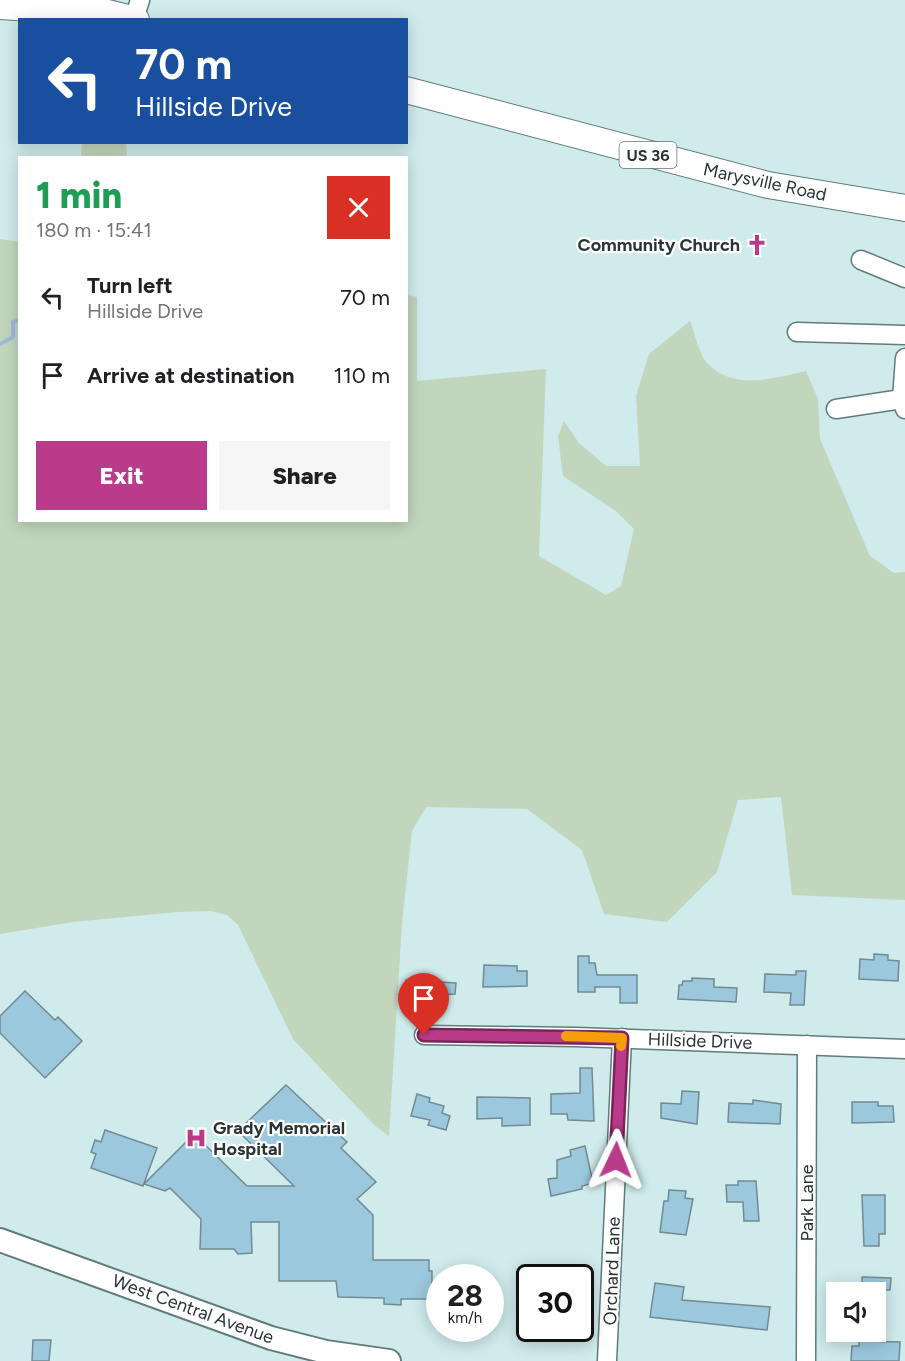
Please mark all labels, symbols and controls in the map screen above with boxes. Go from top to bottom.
text: 70 m [135,39,232,90]
icon: left [36,42,114,120]
text: Hillside Drive [135,90,292,123]
road number: US 36 [620,142,676,168]
street label: Marysville Road [701,158,829,206]
text: 1 min [36,174,122,217]
button: close [327,176,390,239]
text: 180 m · 15:41 [36,218,152,242]
church icon: Community Church [745,233,769,257]
place label: Community Church [578,234,740,256]
text: Turn left [87,272,173,299]
icon: left [36,281,69,314]
text: 70 m [340,284,390,311]
text: Hillside Drive [87,299,203,323]
icon: arrive [36,359,69,392]
text: Arrive at destination [87,362,295,389]
text: 110 m [334,362,390,389]
button: Exit [36,441,207,510]
button: Share [219,441,390,510]
pin [398,973,449,1035]
icon: arrive [407,982,440,1015]
street label: Hillside Drive [647,1028,753,1054]
place label: Grady Memorial Hospital [213,1117,345,1160]
hospital icon: Grady Memorial Hospital [184,1126,208,1150]
position arrow [584,1128,648,1192]
street label: Park Lane [796,1164,818,1242]
street label: Orchard Lane [599,1216,625,1326]
speed limit sign: 30 [516,1264,594,1342]
street label: West Central Avenue [109,1270,277,1349]
text: 28 [447,1277,483,1314]
map controls [826,1282,886,1342]
button: sound [826,1282,886,1342]
text: km/h [448,1309,482,1327]

